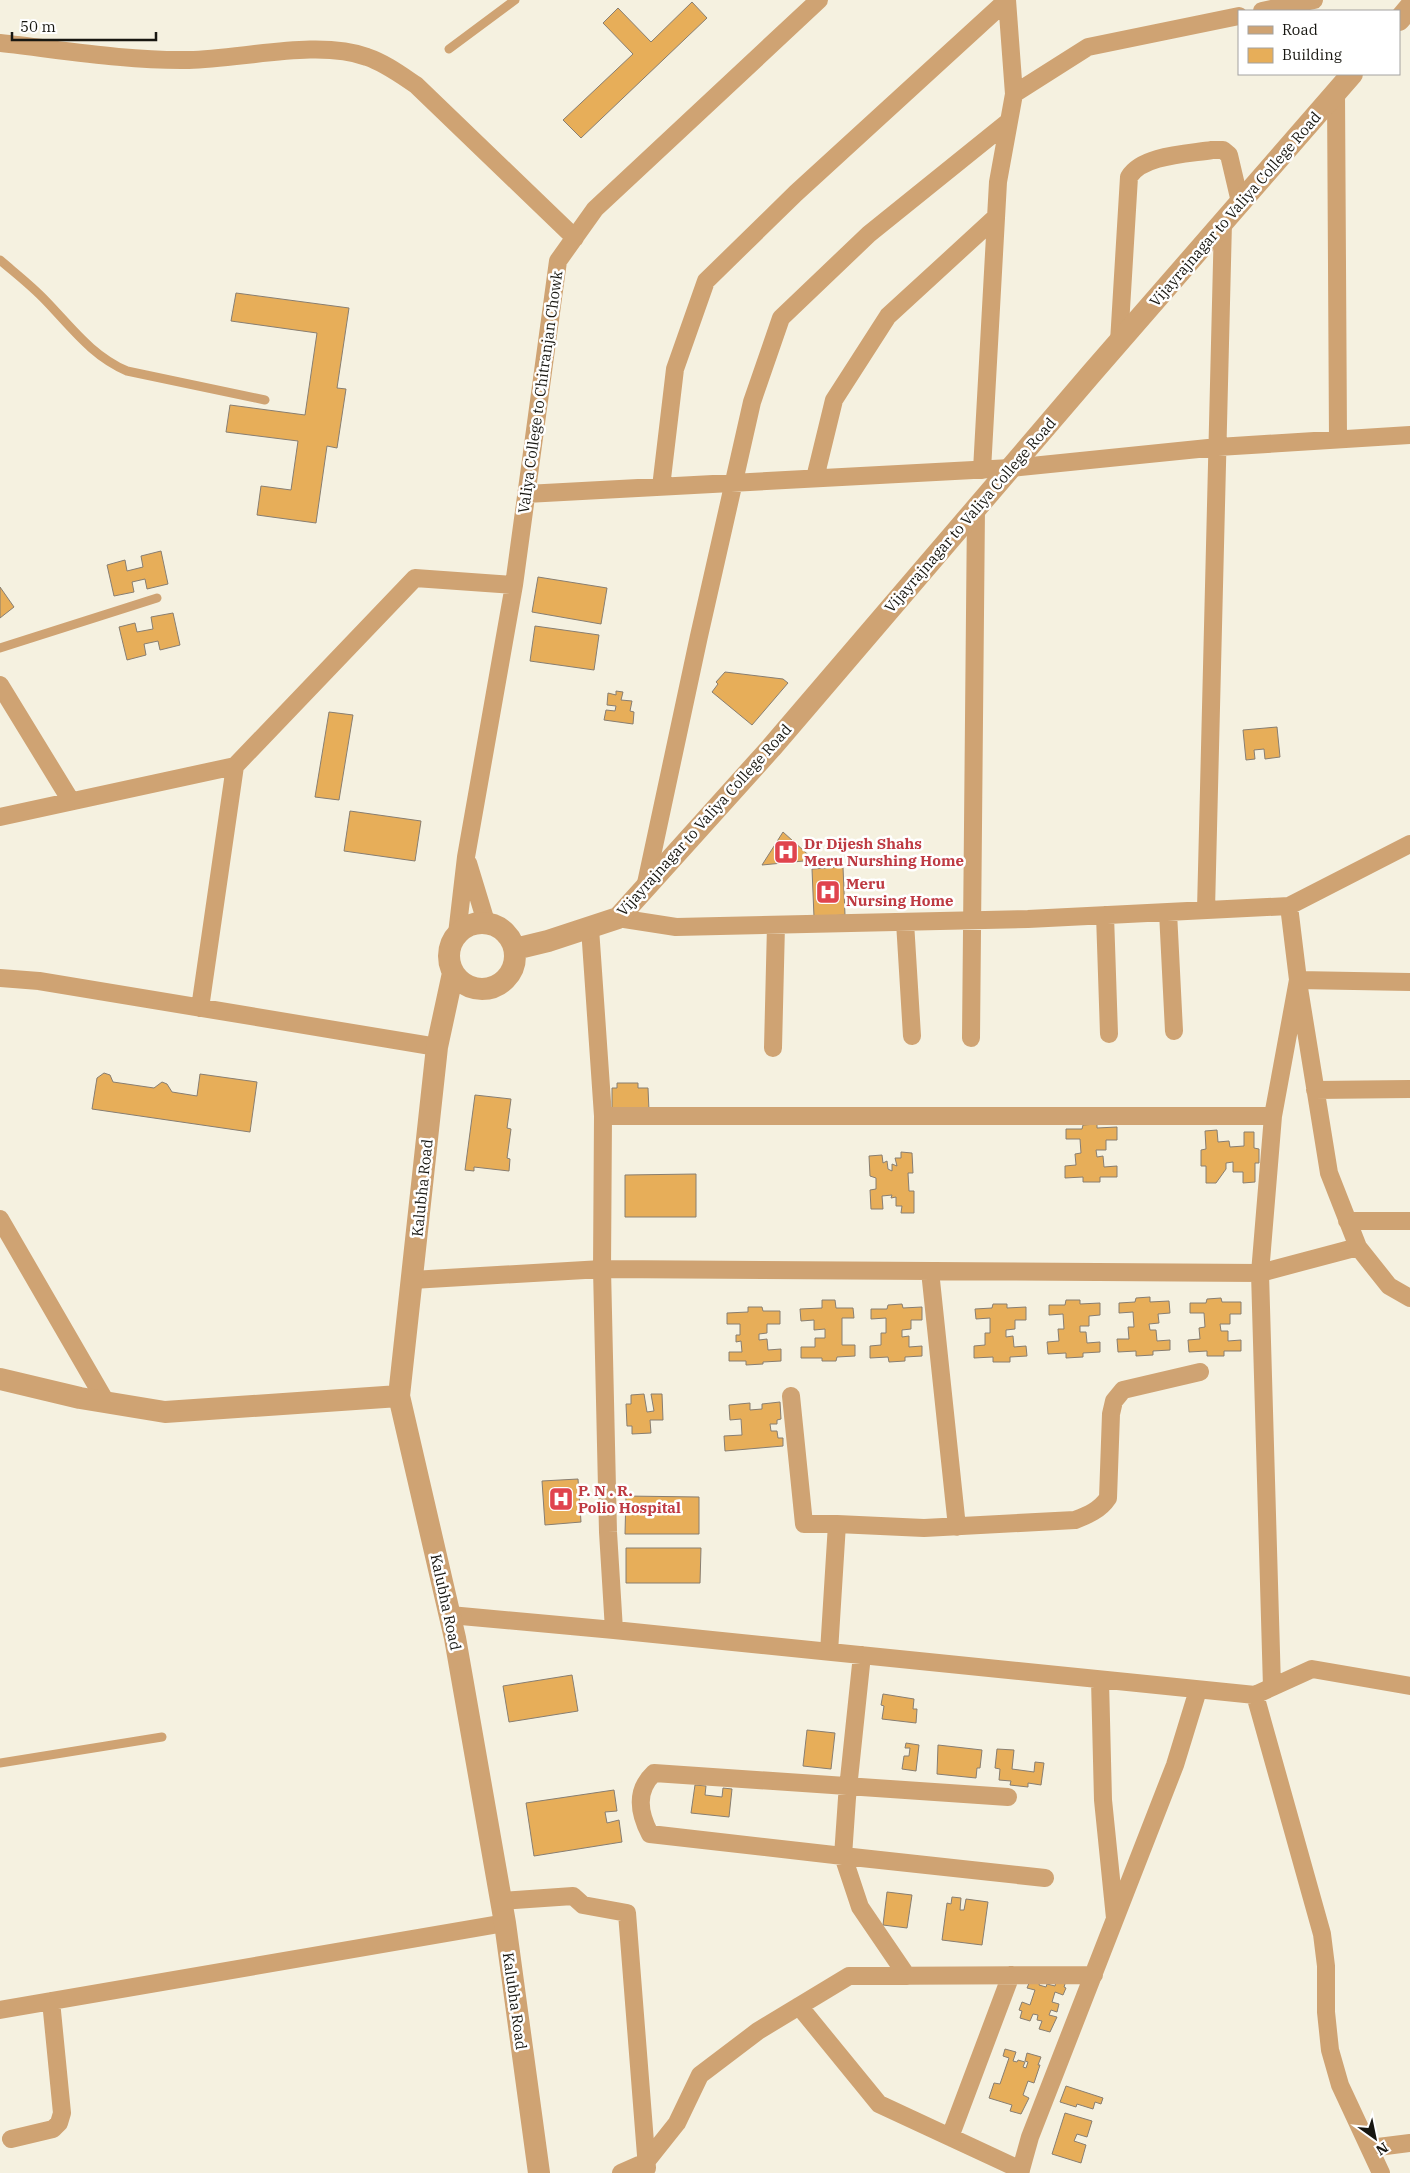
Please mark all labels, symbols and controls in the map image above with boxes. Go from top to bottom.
scale bar [12,10,156,42]
legend [1238,10,1400,75]
text: 50 m [20,17,56,36]
text: Road [1282,20,1318,39]
text: Building [1282,45,1342,64]
street label: Vijayrajnagar to Valiya College Road [1145,108,1325,310]
street label: Valiya College to Chitranjan Chowk [514,269,566,515]
street label: Vijayrajnagar to Valiya College Road [880,414,1060,616]
street label: Vijayrajnagar to Valiya College Road [613,720,795,920]
place label: Dr Dijesh Shahs Meru Nurshing Home [804,834,964,870]
hospital icon: Dr Dijesh Shahs Meru Nurshing Home [773,839,799,865]
place label: Meru Nursing Home [846,874,954,910]
hospital icon: Meru Nursing Home [815,879,841,905]
street label: Kalubha Road [407,1138,437,1238]
place label: P. N . R. Polio Hospital [578,1481,681,1517]
hospital icon: P. N . R. Polio Hospital [548,1486,574,1512]
street label: Kalubha Road [427,1552,465,1652]
street label: Kalubha Road [499,1951,531,2051]
north arrow [1350,2113,1400,2163]
text: N [1373,2138,1392,2159]

